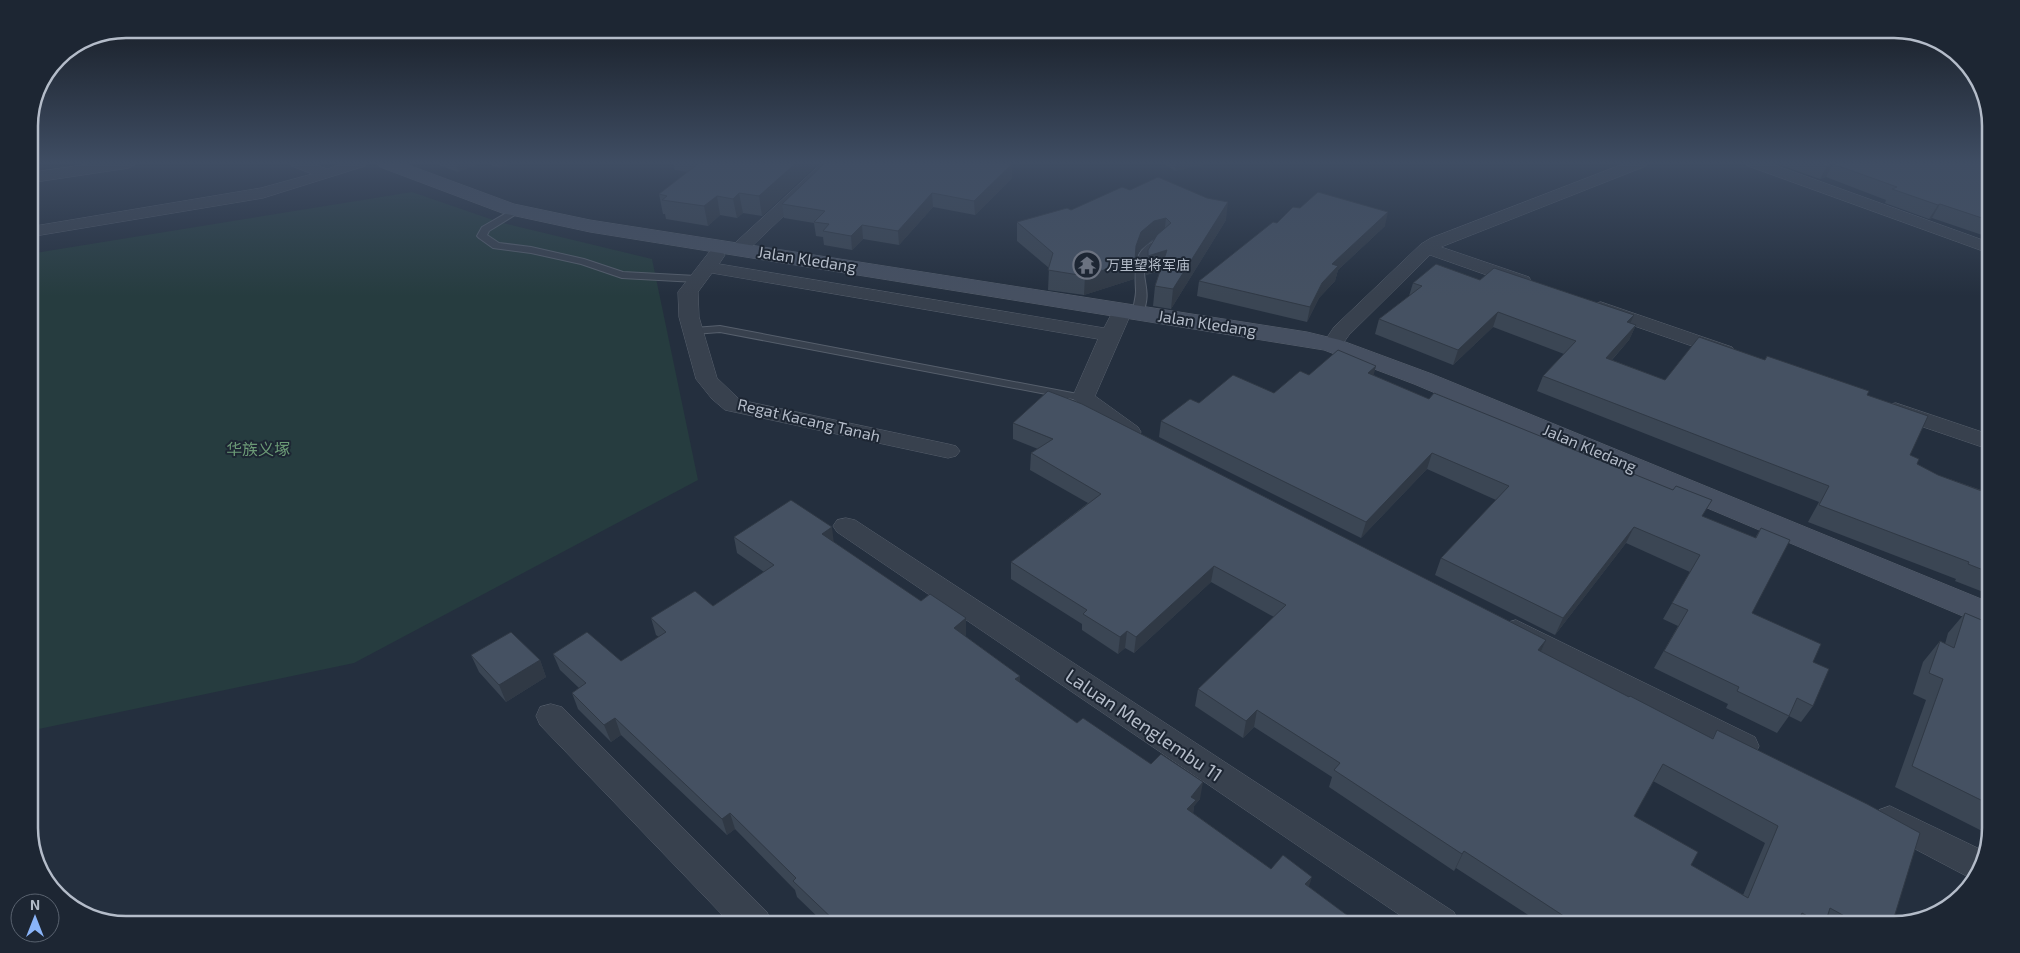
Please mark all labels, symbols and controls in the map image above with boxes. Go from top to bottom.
street label: Jalan Kledang [756,241,858,276]
temple icon: 万里望将军庙 [1072,250,1102,280]
place label: 万里望将军庙 [1106,256,1190,273]
street label: Jalan Kledang [1156,305,1258,340]
street label: Regat Kacang Tanah [736,394,882,445]
street label: Jalan Kledang [1541,419,1640,476]
park label: 华族义塚 [226,439,290,458]
street label: Laluan Menglembu 11 [1061,663,1227,786]
north arrow [10,893,60,943]
text: N [30,896,40,913]

